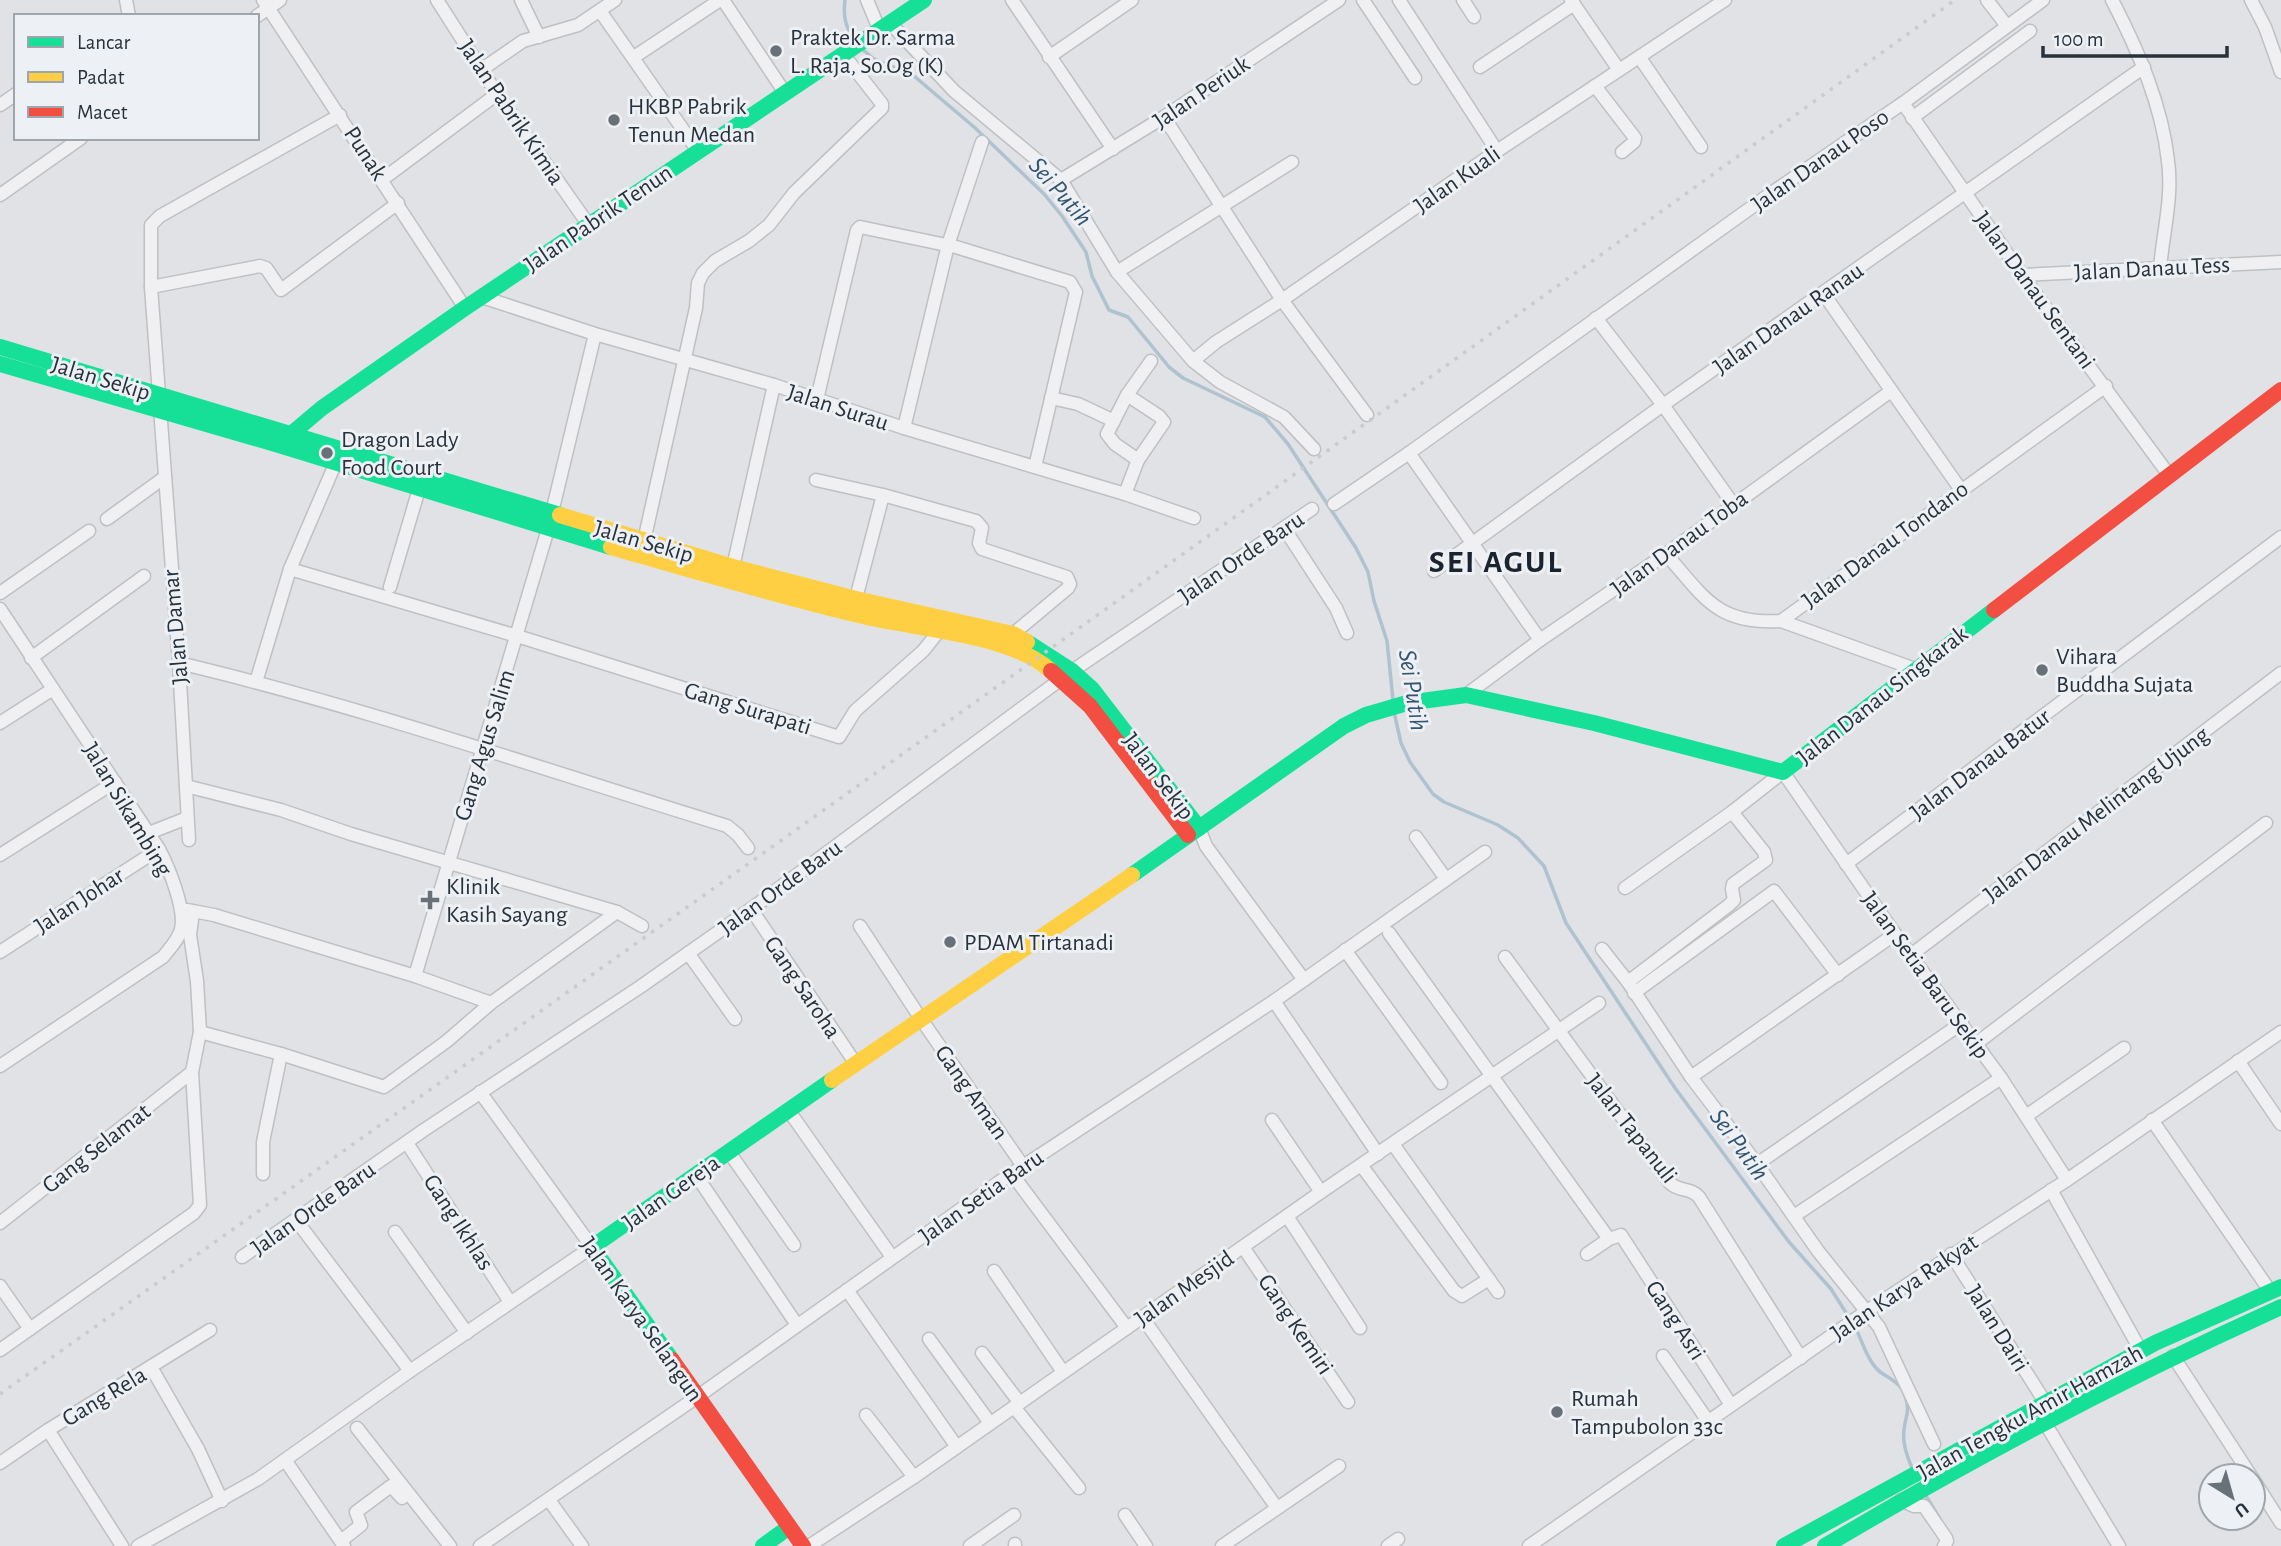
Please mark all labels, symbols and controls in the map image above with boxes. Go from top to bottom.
legend [14,14,259,140]
scale bar [2043,14,2227,58]
place label: Praktek Dr. Sarma L. Raja, So.Og (K) [790,26,955,78]
text: 100 m [2054,29,2104,50]
text: Lancar [77,32,130,53]
street label: Jalan Pabrik Kimia [454,35,569,190]
marker: Praktek Dr. Sarma L. Raja, So.Og (K) [768,43,784,59]
street label: Jalan Periuk [1149,52,1254,134]
text: Padat [77,67,125,88]
place label: HKBP Pabrik Tenun Medan [628,95,755,147]
text: Macet [77,102,128,123]
street label: Jalan Danau Poso [1748,105,1893,217]
marker: HKBP Pabrik Tenun Medan [606,112,622,128]
street label: Punak [339,122,391,185]
street label: Jalan Kuali [1410,142,1505,218]
water label: Sei Putih [1024,152,1097,231]
street label: Jalan Pabrik Tenun [520,161,677,277]
street label: Jalan Danau Sentani [1969,207,2099,374]
street label: Jalan Danau Tess [2073,253,2231,285]
street label: Jalan Danau Ranau [1709,258,1868,379]
street label: Jalan Sekip [48,353,153,405]
street label: Jalan Surau [784,380,891,436]
place label: Dragon Lady Food Court [341,428,458,480]
marker: Dragon Lady Food Court [319,445,335,461]
street label: Jalan Danau Tondano [1798,477,1973,613]
street label: Jalan Danau Toba [1607,486,1752,601]
street label: Jalan Orde Baru [1175,507,1309,608]
street label: Jalan Sekip [591,516,696,568]
district label: SEI AGUL [1429,546,1563,578]
street label: Jalan Damar [159,568,193,685]
street label: Jalan Danau Singkarak [1793,622,1972,770]
place label: Vihara Buddha Sujata [2056,645,2193,697]
water label: Sei Putih [1394,648,1432,733]
marker: Vihara Buddha Sujata [2034,662,2050,678]
street label: Gang Agus Salim [451,667,519,824]
street label: Gang Surapati [681,678,814,740]
street label: Jalan Danau Batur [1906,704,2055,825]
street label: Jalan Danau Melintang Ujung [1980,722,2214,907]
street label: Jalan Sekip [1118,729,1198,825]
street label: Jalan Sikambing [78,739,176,881]
street label: Jalan Orde Baru [715,835,846,940]
street label: Jalan Johar [31,863,129,938]
place label: Klinik Kasih Sayang [446,875,568,927]
street label: Jalan Setia Baru Sekip [1857,888,1994,1064]
marker: Klinik Kasih Sayang [420,890,440,910]
place label: PDAM Tirtanadi [964,931,1114,955]
street label: Gang Saroha [759,932,845,1043]
marker: PDAM Tirtanadi [942,934,958,950]
street label: Gang Aman [930,1041,1012,1144]
street label: Jalan Tapanuli [1581,1069,1681,1188]
street label: Gang Selamat [38,1099,155,1198]
water label: Sei Putih [1705,1104,1774,1185]
street label: Jalan Setia Baru [915,1145,1048,1248]
street label: Jalan Gereja [619,1151,724,1235]
street label: Jalan Orde Baru [247,1157,380,1260]
street label: Gang Ikhlas [418,1170,498,1275]
street label: Jalan Karya Rakyat [1827,1230,1983,1346]
street label: Jalan Karya Selangun [575,1233,707,1406]
street label: Jalan Mesjid [1131,1246,1238,1331]
street label: Gang Kemiri [1253,1270,1337,1379]
street label: Gang Asri [1641,1277,1710,1365]
street label: Jalan Dairi [1961,1281,2033,1376]
street label: Jalan Tengku Amir Hamzah [1914,1341,2147,1485]
street label: Gang Rela [58,1362,151,1431]
place label: Rumah Tampubolon 33c [1571,1387,1723,1439]
marker: Rumah Tampubolon 33c [1549,1404,1565,1420]
north arrow [2197,1462,2267,1532]
text: U [2231,1498,2252,1521]

